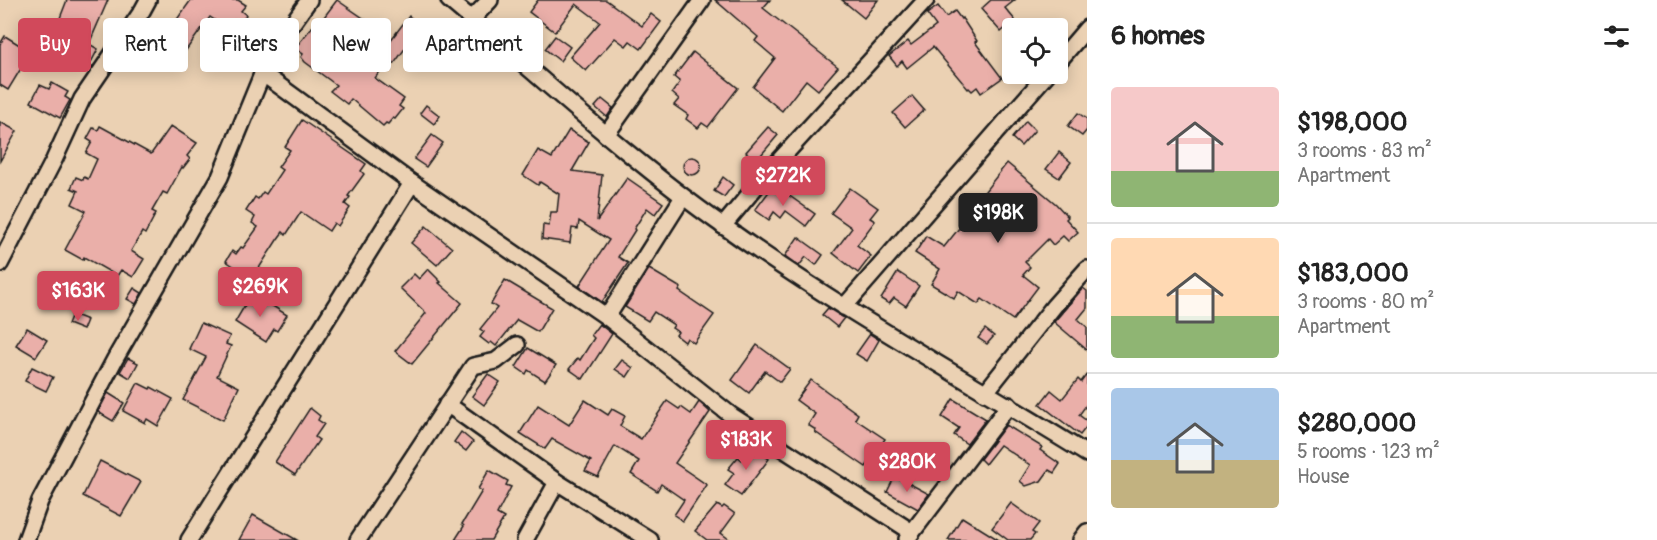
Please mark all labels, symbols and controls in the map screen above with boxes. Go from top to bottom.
chip: Buy [18,18,91,72]
chip: Rent [103,18,188,72]
chip: Filters [200,18,299,72]
chip: New [311,18,391,72]
chip: Apartment [403,18,543,72]
map controls [1002,18,1068,84]
button: locate [1002,18,1068,84]
text: 6 homes [1111,20,1205,52]
icon: filters [1600,20,1633,53]
text: $198,000 [1297,106,1408,138]
icon: home [1159,111,1231,183]
text: 3 rooms · 83 m² [1297,138,1432,163]
pin: $272K [741,156,825,207]
text: $272K [755,163,811,188]
text: Apartment [1297,163,1390,188]
pin: $198K [956,193,1040,244]
text: $198K [972,200,1024,225]
text: $183,000 [1297,257,1409,289]
icon: home [1159,262,1231,334]
pin: $269K [218,267,302,318]
pin: $163K [36,271,120,322]
text: $269K [232,274,288,299]
text: $163K [51,278,105,303]
text: 3 rooms · 80 m² [1297,289,1434,314]
text: Apartment [1297,314,1390,339]
text: $280,000 [1297,407,1416,439]
icon: home [1159,412,1231,484]
pin: $183K [704,420,788,471]
text: $183K [720,427,772,452]
text: 5 rooms · 123 m² [1297,439,1440,464]
pin: $280K [865,442,949,493]
text: $280K [878,449,936,474]
text: House [1297,464,1349,489]

